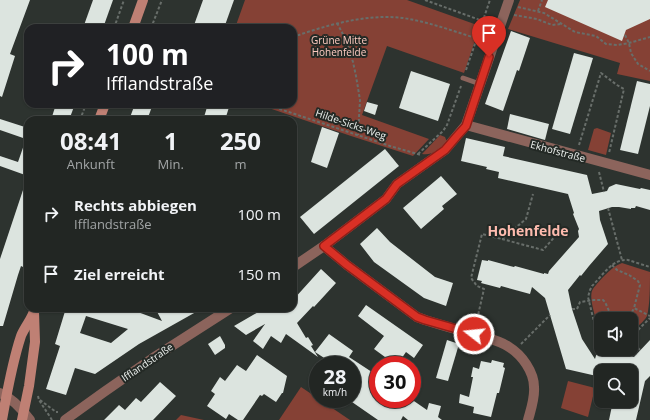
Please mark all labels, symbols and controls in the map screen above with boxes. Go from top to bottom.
pin [472,16,506,57]
icon: arrive [478,22,500,44]
park label: Grüne Mitte Hohenfelde [311,33,367,59]
text: 100 m [106,35,189,73]
icon: right [40,40,92,92]
text: Ifflandstraße [106,71,213,95]
street label: Hilde-Sicks-Weg [314,105,389,143]
text: 08:41 [60,124,122,157]
text: 1 [164,124,178,157]
text: 250 [220,124,261,157]
street label: Ekhofstraße [529,137,587,165]
text: Ankunft [67,155,115,173]
text: Min. [158,155,184,173]
text: m [234,155,246,173]
text: Rechts abbiegen [74,195,197,215]
icon: right [40,203,62,225]
text: 100 m [237,204,281,224]
text: Ifflandstraße [74,215,152,233]
district label: Hohenfelde [487,221,569,240]
icon: arrive [40,263,62,285]
text: Ziel erreicht [74,264,165,284]
text: 150 m [237,264,281,284]
map controls [594,312,638,408]
button: sound [594,312,638,356]
position arrow [453,313,495,355]
street label: Ifflandstraße [118,339,176,384]
speed limit sign: 30 [369,356,421,408]
text: 28 [324,363,346,390]
button: search [594,364,638,408]
text: km/h [323,385,347,399]

